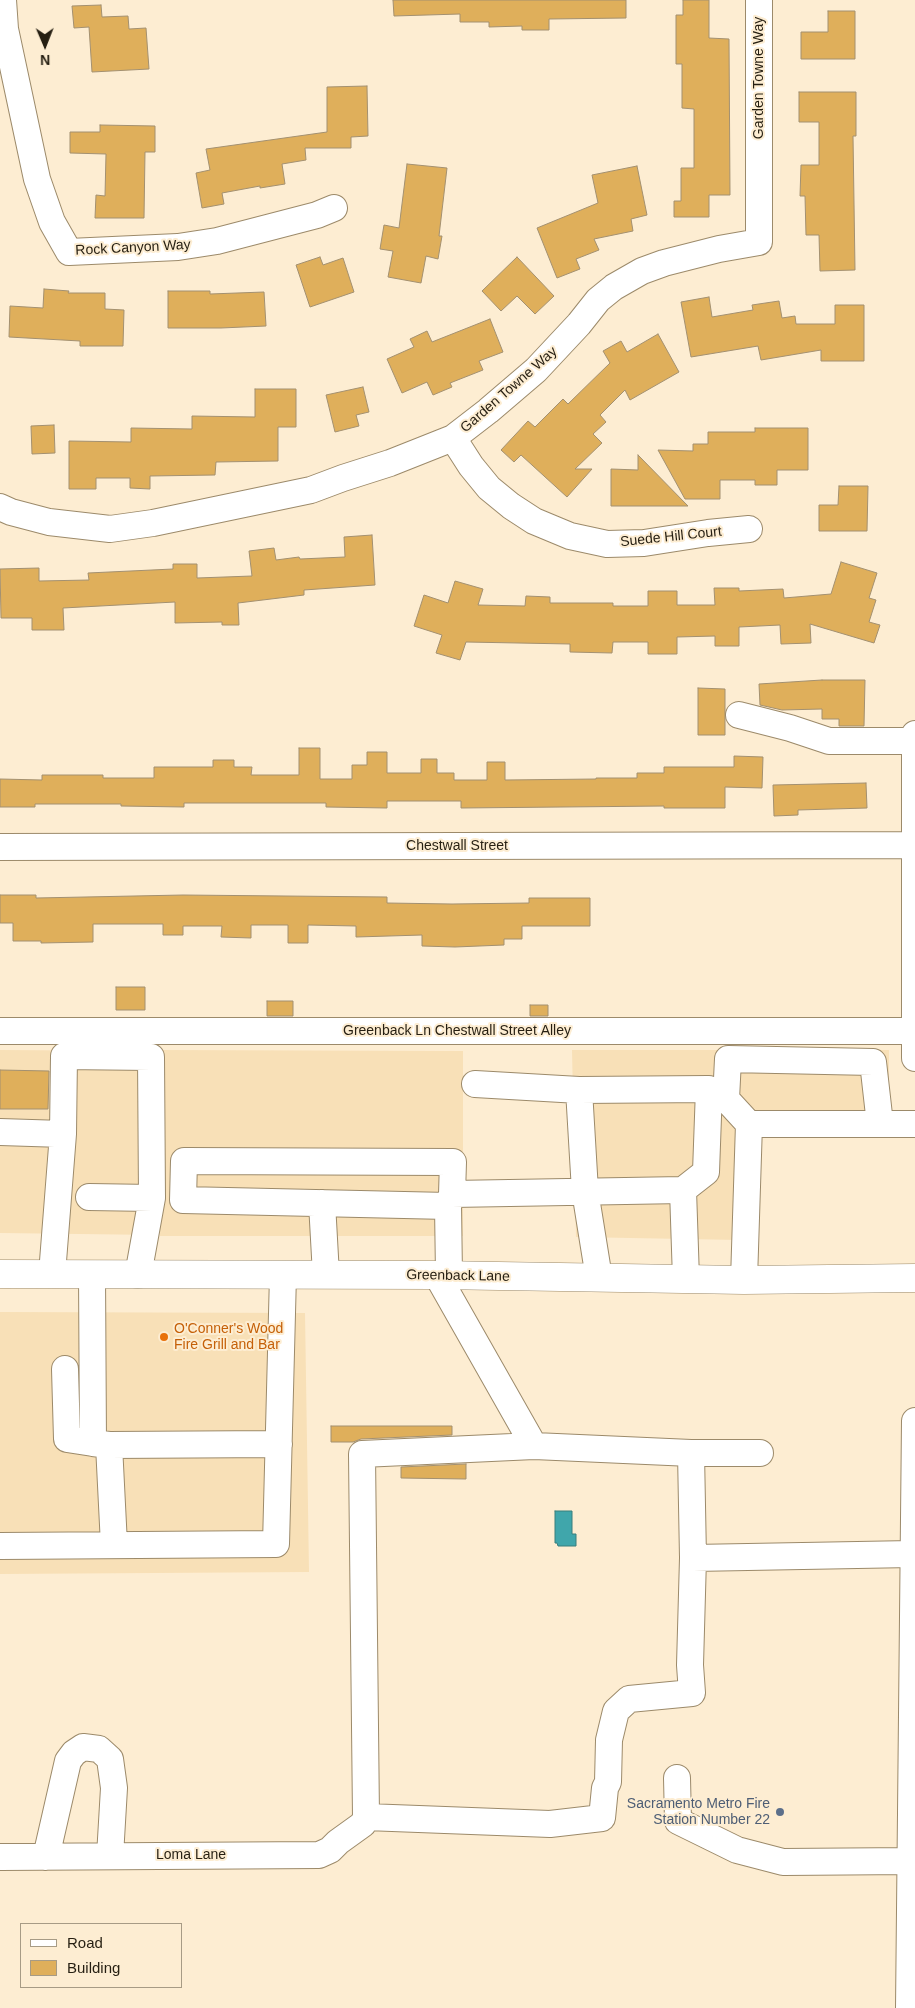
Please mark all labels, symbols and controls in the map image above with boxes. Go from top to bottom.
street label: Garden Towne Way [751,17,767,139]
north arrow [20,20,70,70]
text: N [40,52,50,68]
street label: Rock Canyon Way [75,237,191,259]
street label: Garden Towne Way [457,344,561,436]
street label: Suede Hill Court [619,523,723,551]
street label: Chestwall Street [406,838,508,854]
street label: Greenback Ln Chestwall Street Alley [343,1023,571,1039]
street label: Greenback Lane [406,1267,510,1285]
place label: O'Conner's Wood Fire Grill and Bar [174,1321,283,1354]
marker: O'Conner's Wood Fire Grill and Bar [158,1331,170,1343]
place label: Sacramento Metro Fire Station Number 22 [627,1796,770,1828]
marker: Sacramento Metro Fire Station Number 22 [774,1806,786,1818]
street label: Loma Lane [156,1847,226,1863]
legend [20,1923,182,1988]
text: Road [67,1934,103,1951]
text: Building [67,1959,120,1976]

